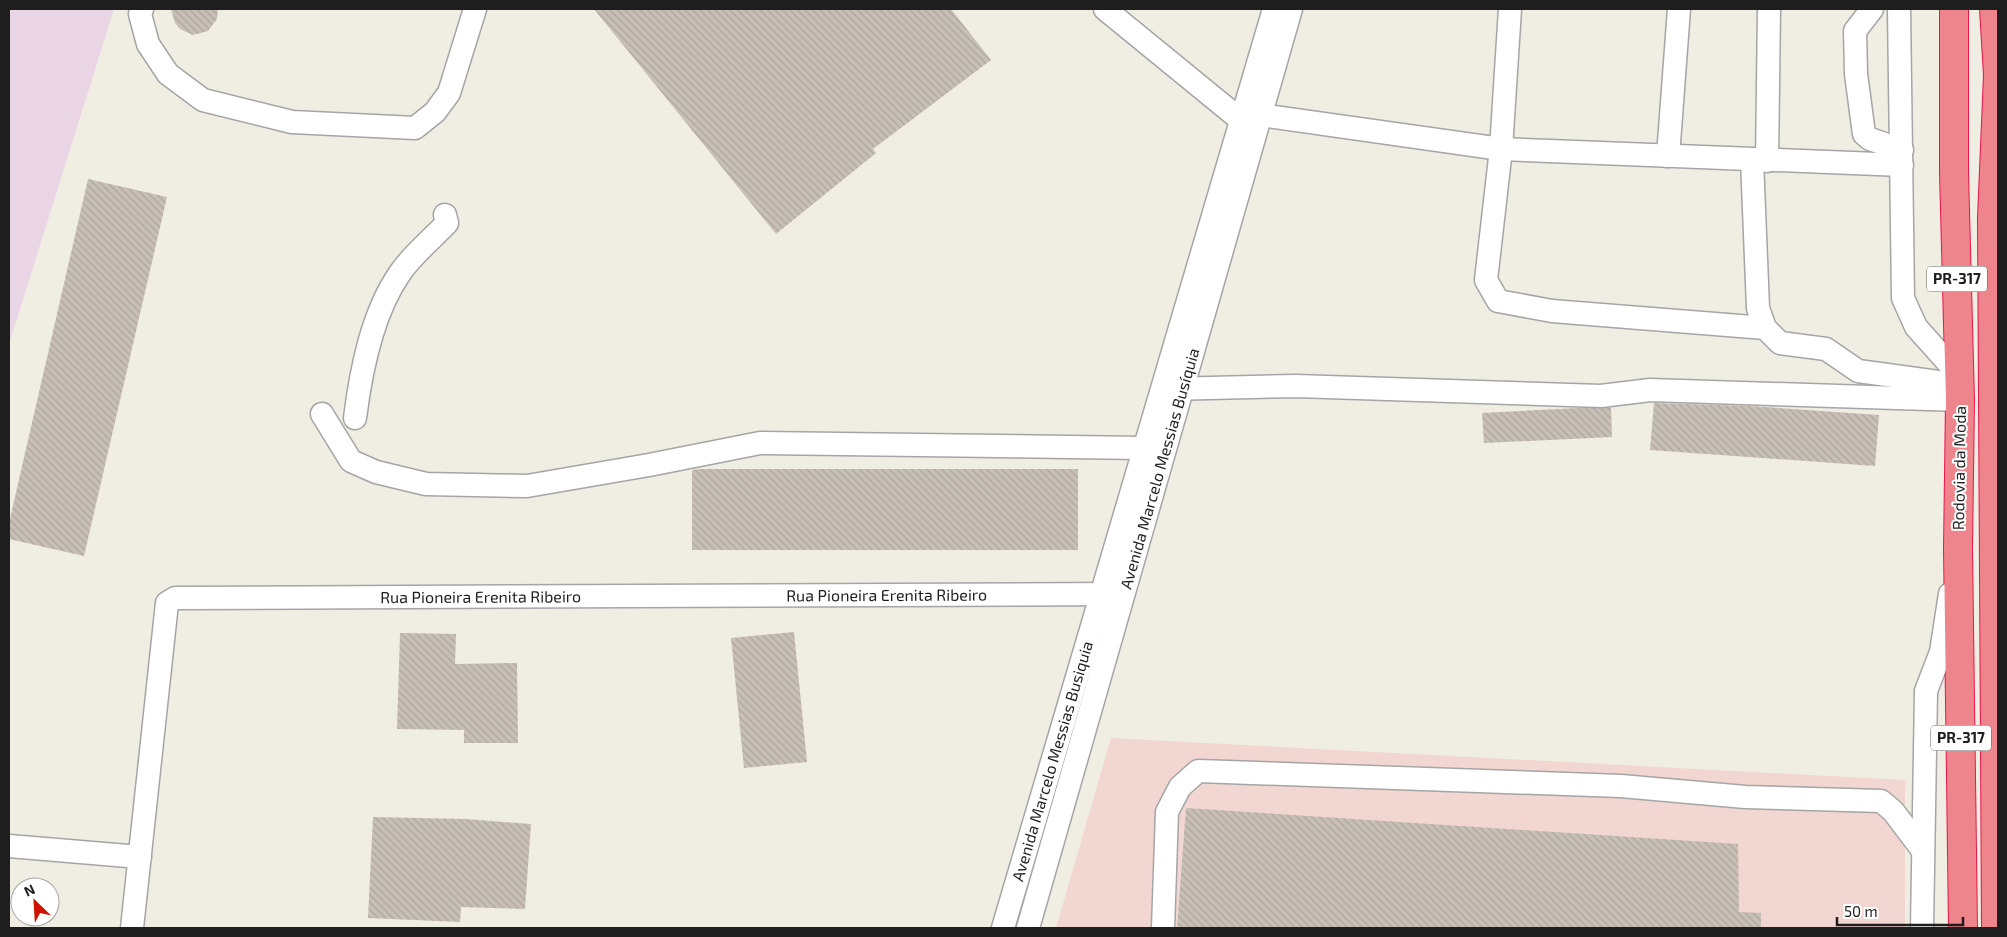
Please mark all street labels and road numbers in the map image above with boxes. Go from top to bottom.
road number: PR-317 [1927,266,1987,292]
street label: Avenida Marcelo Messias Busíquia [1116,346,1203,591]
street label: Rodovia da Moda [1948,406,1969,530]
street label: Rua Pioneira Erenita Ribeiro [786,585,987,604]
street label: Rua Pioneira Erenita Ribeiro [380,586,581,606]
street label: Avenida Marcelo Messias Busiquia [1007,638,1096,883]
road number: PR-317 [1931,726,1991,750]

